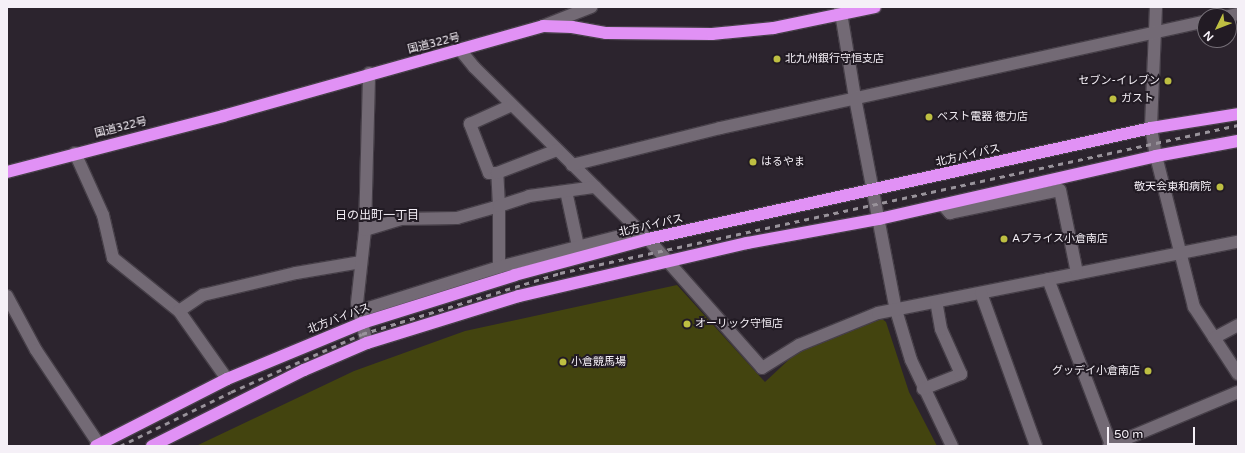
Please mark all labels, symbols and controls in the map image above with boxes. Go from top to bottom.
north arrow [1197,8,1237,48]
text: N [1201,28,1216,44]
street label: 国道322号 [406,31,462,57]
place label: 北九州銀行守恒支店 [785,52,884,66]
marker: 北九州銀行守恒支店 [772,54,782,64]
place label: セブン-イレブン [1079,74,1160,88]
marker: セブン-イレブン [1163,76,1173,86]
place label: ガスト [1121,92,1154,106]
marker: ガスト [1108,94,1118,104]
place label: ベスト電器 徳力店 [937,110,1028,124]
marker: ベスト電器 徳力店 [924,112,934,122]
street label: 国道322号 [93,115,149,141]
street label: 北方バイパス [934,142,1002,170]
place label: はるやま [761,155,805,169]
marker: はるやま [748,157,758,167]
place label: 敬天会東和病院 [1134,180,1211,194]
marker: 敬天会東和病院 [1214,181,1226,193]
district label: 日の出町一丁目 [335,209,419,223]
street label: 北方バイパス [617,212,685,240]
place label: Aプライス小倉南店 [1012,232,1108,246]
marker: Aプライス小倉南店 [999,234,1009,244]
street label: 北方バイパス [306,301,372,337]
place label: オーリック守恒店 [695,317,783,331]
marker: オーリック守恒店 [682,319,692,329]
place label: 小倉競馬場 [571,355,626,369]
marker: 小倉競馬場 [558,357,568,367]
place label: グッデイ小倉南店 [1052,364,1140,378]
marker: グッデイ小倉南店 [1143,366,1153,376]
scale bar [1109,419,1197,445]
text: 50 m [1114,427,1143,441]

